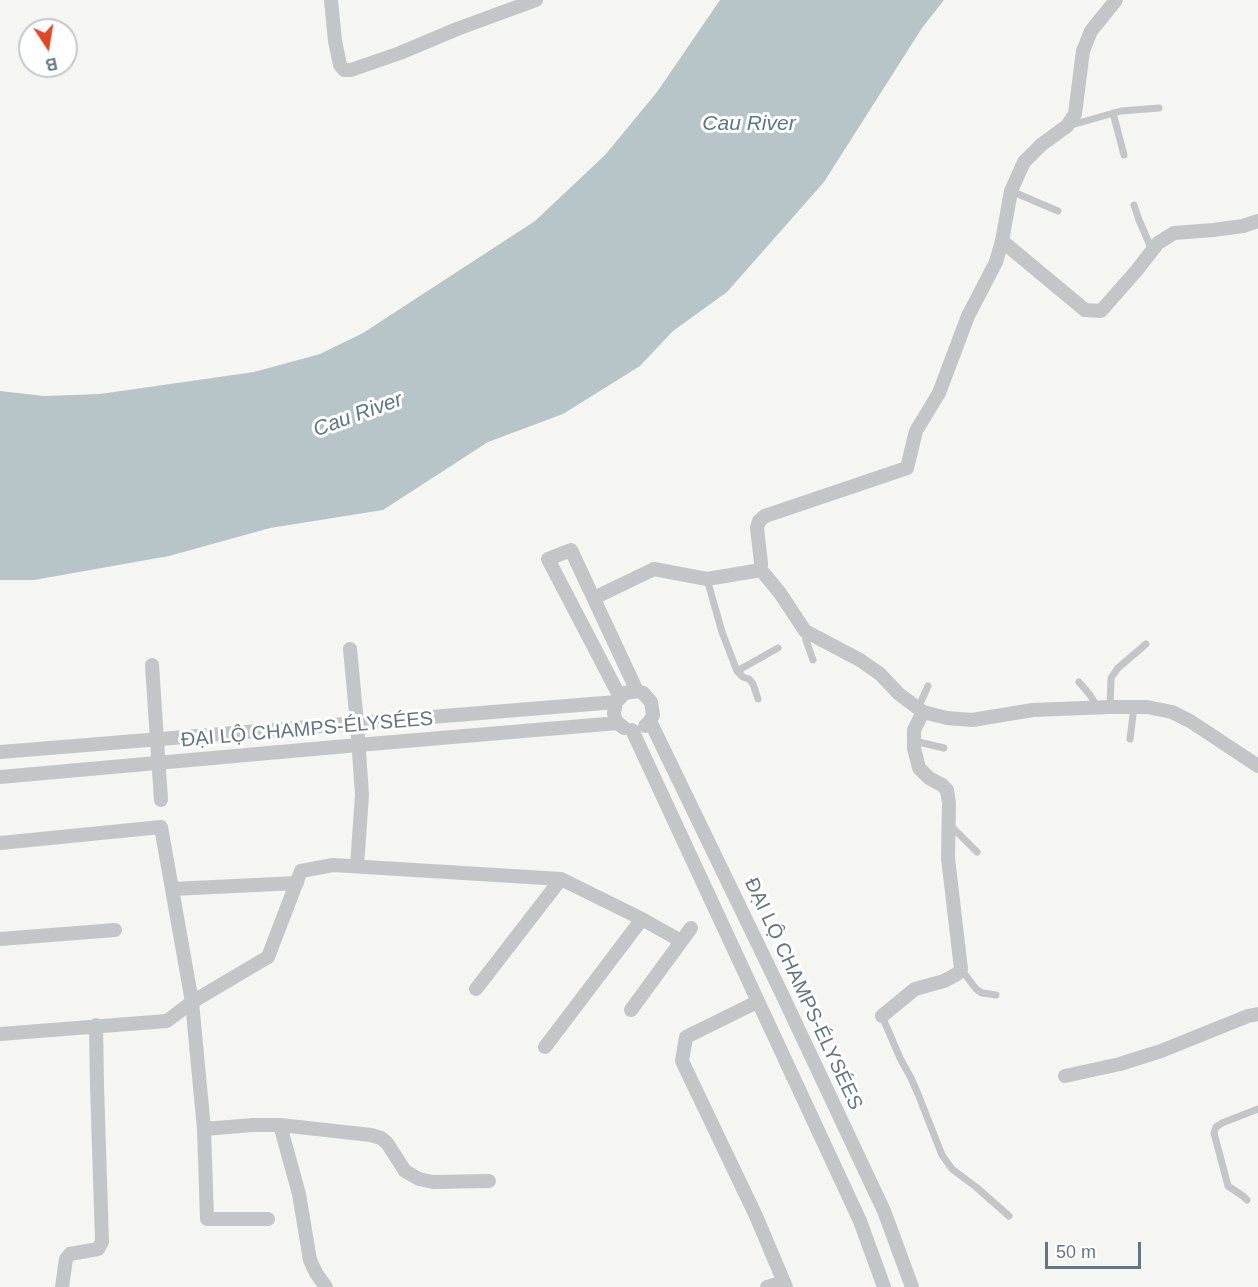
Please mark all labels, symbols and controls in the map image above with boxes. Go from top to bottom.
north arrow [18,18,78,78]
text: B [44,55,59,74]
water label: Cau River [702,111,796,137]
water label: Cau River [310,387,406,443]
street label: ĐẠI LỘ CHAMPS-ÉLYSÉES [180,707,434,753]
street label: ĐẠI LỘ CHAMPS-ÉLYSÉES [739,874,867,1114]
scale bar [1048,1230,1144,1268]
text: 50 m [1056,1242,1096,1262]

